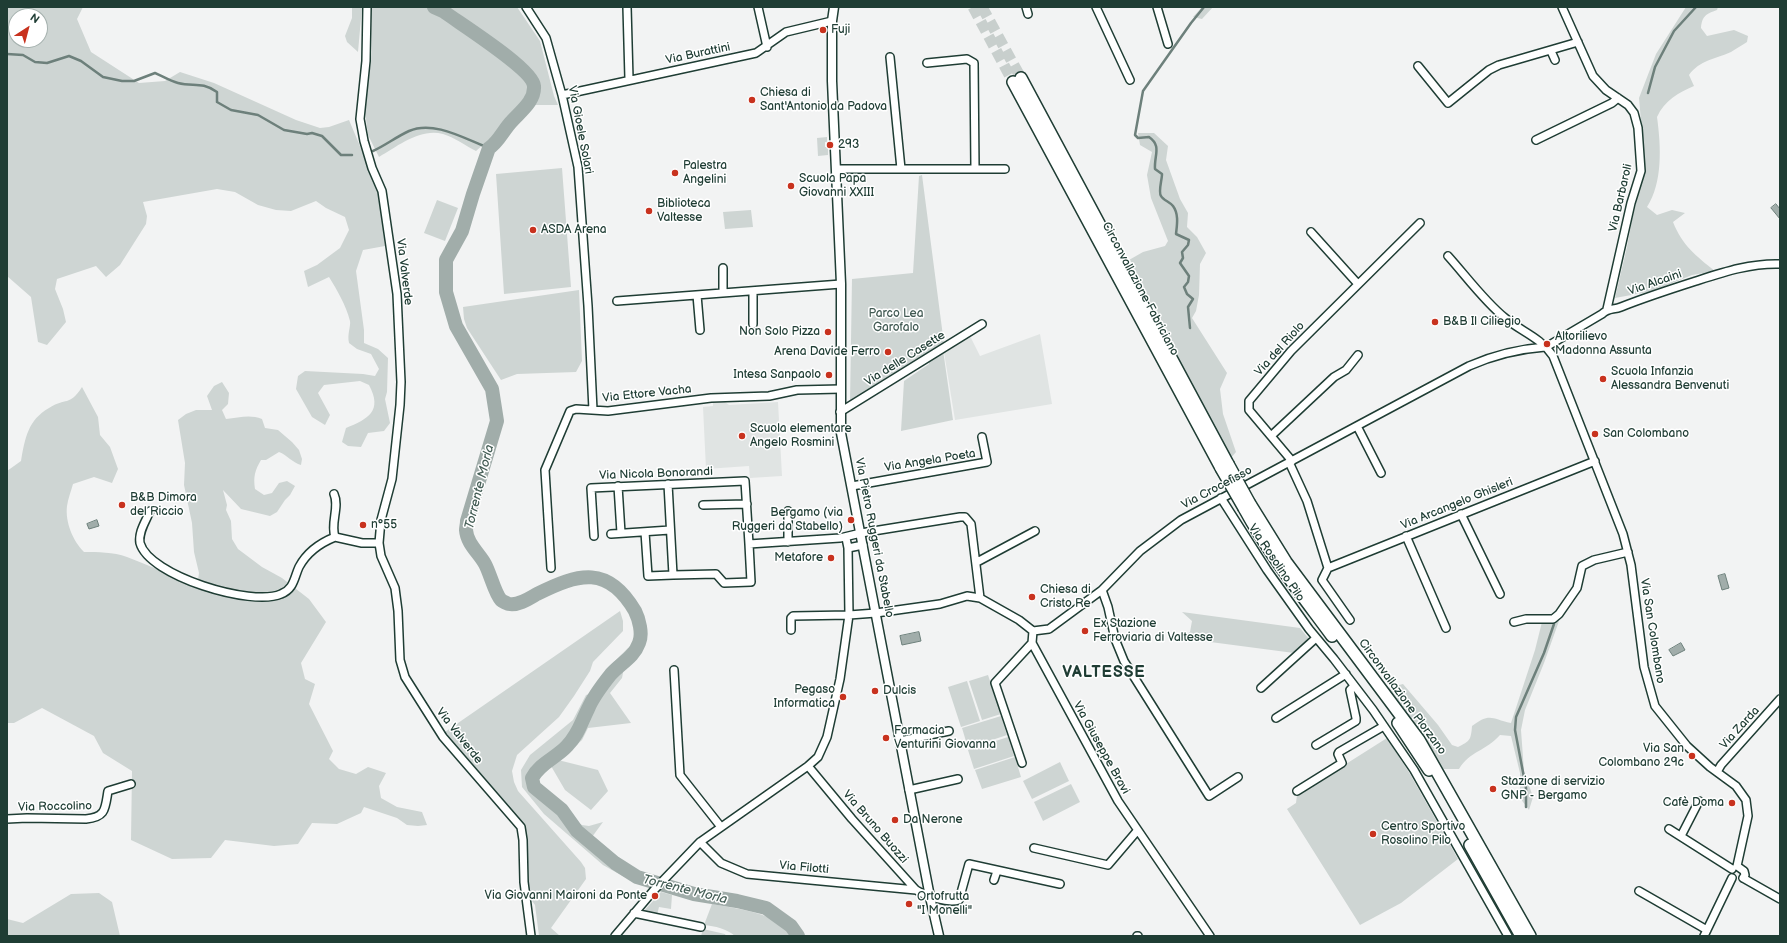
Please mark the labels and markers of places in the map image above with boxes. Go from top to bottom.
place label: Fuji [831,23,850,37]
marker: Fuji [818,25,828,35]
place label: Chiesa di Sant'Antonio da Padova [760,86,887,114]
marker: Chiesa di Sant'Antonio da Padova [747,95,757,105]
place label: 293 [838,138,859,152]
marker: 293 [825,140,835,150]
place label: Palestra Angelini [683,159,727,187]
marker: Palestra Angelini [670,168,680,178]
place label: Scuola Papa Giovanni XXIII [799,172,874,200]
marker: Scuola Papa Giovanni XXIII [786,181,796,191]
place label: Biblioteca Valtesse [657,197,711,225]
marker: Biblioteca Valtesse [644,206,654,216]
place label: ASDA Arena [541,223,607,237]
marker: ASDA Arena [528,225,538,235]
place label: B&B Il Ciliegio [1443,315,1521,329]
marker: B&B Il Ciliegio [1430,317,1440,327]
place label: Non Solo Pizza [739,325,820,339]
marker: Non Solo Pizza [823,327,833,337]
place label: Altorilievo Madonna Assunta [1555,330,1652,358]
marker: Altorilievo Madonna Assunta [1542,339,1552,349]
place label: Arena Davide Ferro [774,345,880,359]
marker: Arena Davide Ferro [883,347,893,357]
place label: Scuola Infanzia Alessandra Benvenuti [1611,365,1729,393]
place label: Intesa Sanpaolo [733,368,821,382]
marker: Intesa Sanpaolo [824,370,834,380]
marker: Scuola Infanzia Alessandra Benvenuti [1598,374,1608,384]
place label: Scuola elementare Angelo Rosmini [750,422,852,450]
place label: San Colombano [1603,427,1689,441]
marker: San Colombano [1590,429,1600,439]
marker: Scuola elementare Angelo Rosmini [737,431,747,441]
place label: B&B Dimora del Riccio [130,491,197,519]
marker: B&B Dimora del Riccio [117,500,127,510]
place label: Bergamo (via Ruggeri da Stabello) [732,506,843,534]
marker: Bergamo (via Ruggeri da Stabello) [846,515,856,525]
place label: n°55 [371,518,397,532]
marker: n°55 [358,520,368,530]
place label: Metafore [774,551,823,565]
marker: Metafore [826,553,836,563]
place label: Chiesa di Cristo Re [1040,583,1091,611]
marker: Chiesa di Cristo Re [1027,592,1037,602]
place label: Ex Stazione Ferroviaria di Valtesse [1093,617,1213,645]
marker: Ex Stazione Ferroviaria di Valtesse [1080,626,1090,636]
place label: Pegaso Informatica [774,683,835,711]
place label: Dulcis [883,684,916,698]
marker: Dulcis [870,686,880,696]
marker: Pegaso Informatica [838,692,848,702]
place label: Farmacia Venturini Giovanna [894,724,996,752]
marker: Farmacia Venturini Giovanna [881,733,891,743]
place label: Via San Colombano 29c [1598,742,1684,770]
marker: Via San Colombano 29c [1687,751,1697,761]
place label: Stazione di servizio GNP - Bergamo [1501,775,1605,803]
marker: Stazione di servizio GNP - Bergamo [1488,784,1498,794]
place label: Cafè Doma [1663,796,1724,810]
marker: Cafè Doma [1727,798,1737,808]
place label: Da Nerone [903,813,963,827]
marker: Da Nerone [890,815,900,825]
place label: Centro Sportivo Rosolino Pilo [1381,820,1465,848]
marker: Centro Sportivo Rosolino Pilo [1368,829,1378,839]
place label: Via Giovanni Maironi da Ponte [485,889,647,903]
place label: Ortofrutta "I Monelli" [917,890,972,918]
marker: Via Giovanni Maironi da Ponte [650,891,660,901]
marker: Ortofrutta "I Monelli" [904,899,914,909]

